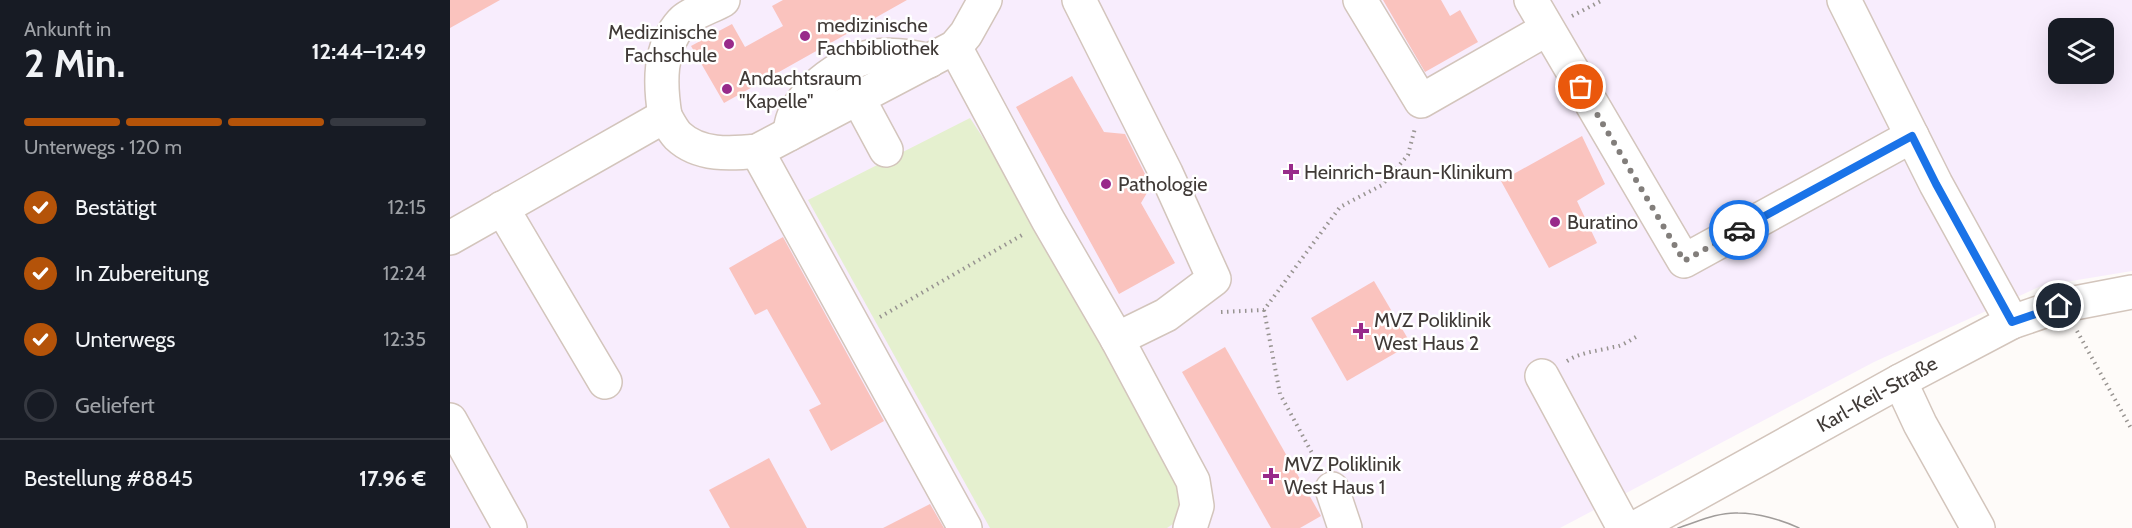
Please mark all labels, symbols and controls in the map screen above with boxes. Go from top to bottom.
place label: medizinische Fachbibliothek [817,13,939,60]
text: Ankunft in [24,17,111,41]
map controls [2048,18,2114,84]
button: layers [2048,18,2114,84]
place label: Medizinische Fachschule [608,20,717,67]
marker: medizinische Fachbibliothek [798,29,812,43]
marker: Medizinische Fachschule [722,37,736,51]
text: 12:44–12:49 [311,38,426,65]
text: 2 Min. [24,39,125,87]
pin [1555,61,1606,112]
place label: Andachtsraum "Kapelle" [739,66,862,113]
icon: bag [1564,70,1597,103]
marker: Andachtsraum "Kapelle" [720,82,734,96]
text: Unterwegs · 120 m [24,135,182,159]
place label: Heinrich-Braun-Klinikum [1304,160,1513,184]
marker: Heinrich-Braun-Klinikum [1282,163,1300,181]
place label: Pathologie [1118,172,1208,196]
marker: Pathologie [1099,177,1113,191]
icon: check [24,191,57,224]
text: Bestätigt [75,194,157,221]
text: 12:15 [388,195,426,219]
courier [1709,200,1769,260]
place label: Buratino [1567,210,1638,234]
icon: car [1723,214,1756,247]
marker: Buratino [1548,215,1562,229]
icon: check [24,257,57,290]
text: In Zubereitung [75,260,209,287]
text: 12:24 [383,261,426,285]
pin [2033,280,2084,331]
icon: home [2042,289,2075,322]
place label: MVZ Poliklinik West Haus 2 [1374,308,1491,355]
marker: MVZ Poliklinik West Haus 2 [1352,322,1370,340]
icon: check [24,323,57,356]
text: Unterwegs [75,326,175,353]
text: 12:35 [383,327,426,351]
street label: Karl-Keil-Straße [1813,351,1941,437]
text: Geliefert [75,392,155,419]
place label: MVZ Poliklinik West Haus 1 [1284,452,1401,499]
text: Bestellung #8845 [24,465,193,492]
text: 17.96 € [359,465,426,492]
marker: MVZ Poliklinik West Haus 1 [1262,467,1280,485]

